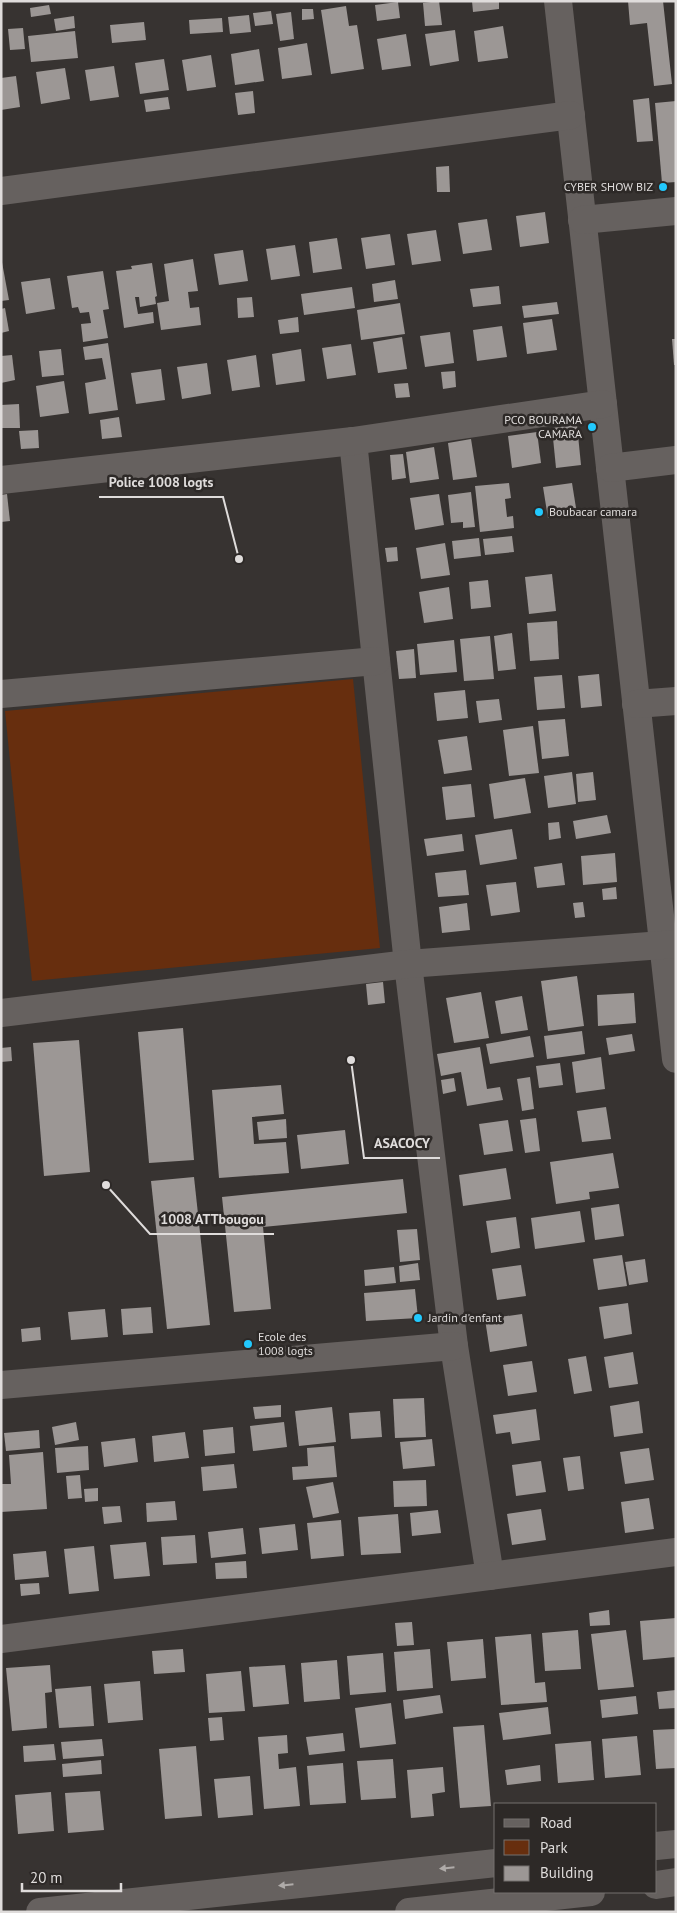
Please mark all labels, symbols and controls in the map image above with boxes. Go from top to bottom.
place label: CYBER SHOW BIZ [564,179,653,194]
marker: CYBER SHOW BIZ [657,181,669,193]
place label: PCO BOURAMA CAMARA [504,412,582,441]
marker: PCO BOURAMA CAMARA [586,421,598,433]
callout: Police 1008 logts [99,468,223,497]
text: Police 1008 logts [109,473,213,491]
place label: Boubacar camara [549,504,637,519]
marker: Boubacar camara [533,506,545,518]
callout: ASACOCY [364,1129,440,1158]
text: ASACOCY [374,1134,431,1152]
callout: 1008 ATTbougou [150,1205,274,1234]
text: 1008 ATTbougou [160,1210,264,1228]
place label: Jardin d'enfant [427,1310,502,1325]
marker: Jardin d'enfant [412,1312,424,1324]
place label: Ecole des 1008 logts [258,1329,313,1358]
marker: Ecole des 1008 logts [242,1338,254,1350]
legend [494,1803,657,1893]
text: Road [540,1813,572,1832]
text: Park [540,1838,568,1857]
scale bar [22,1860,121,1892]
text: Building [540,1863,594,1882]
one-way arrow [439,1864,455,1872]
text: 20 m [30,1868,63,1887]
one-way arrow [277,1882,293,1890]

